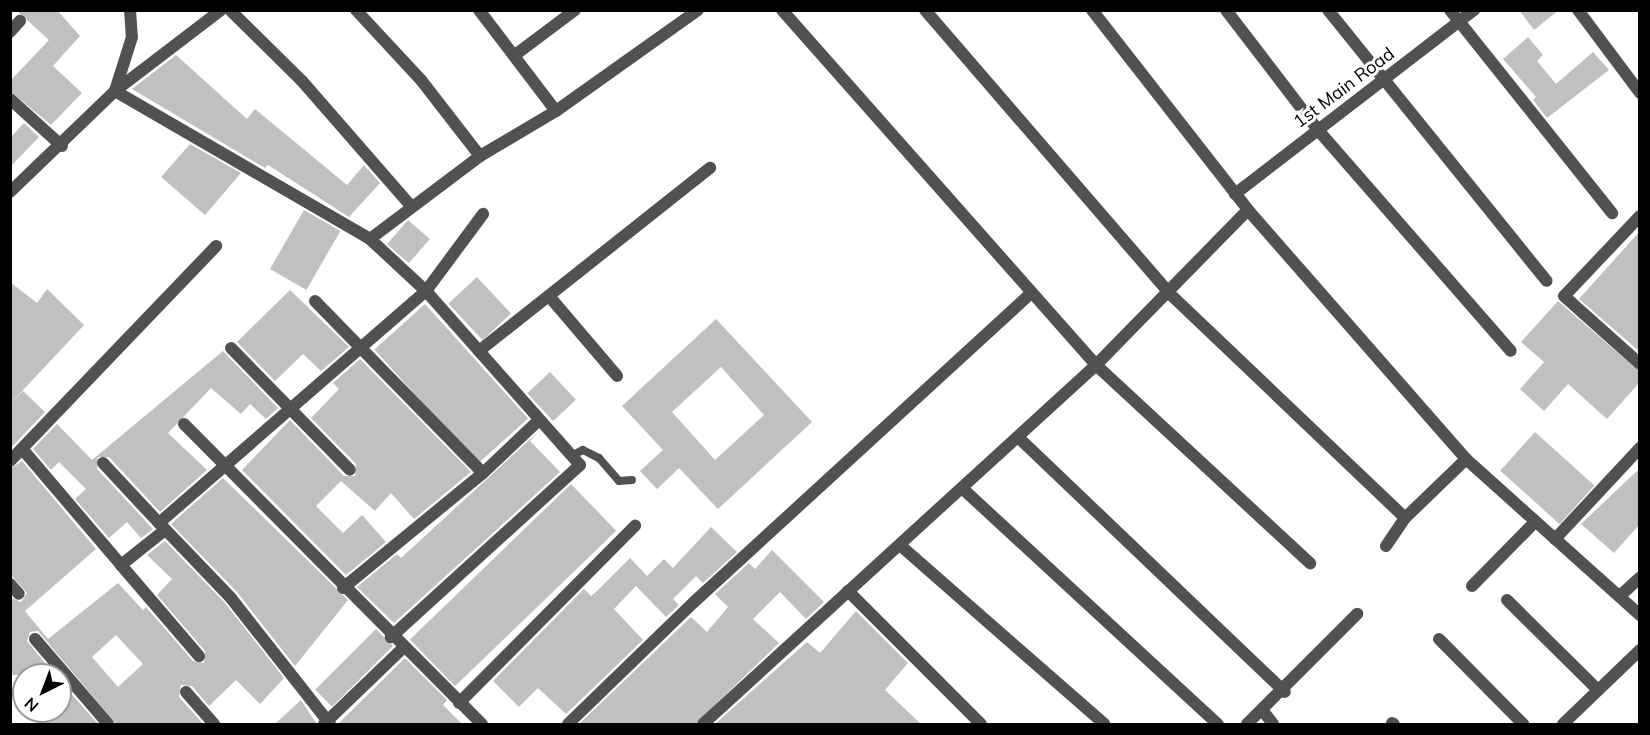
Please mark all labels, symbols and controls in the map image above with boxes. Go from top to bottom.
street label: 1st Main Road [1289,43,1399,133]
north arrow [12,663,72,723]
text: N [20,693,42,716]

